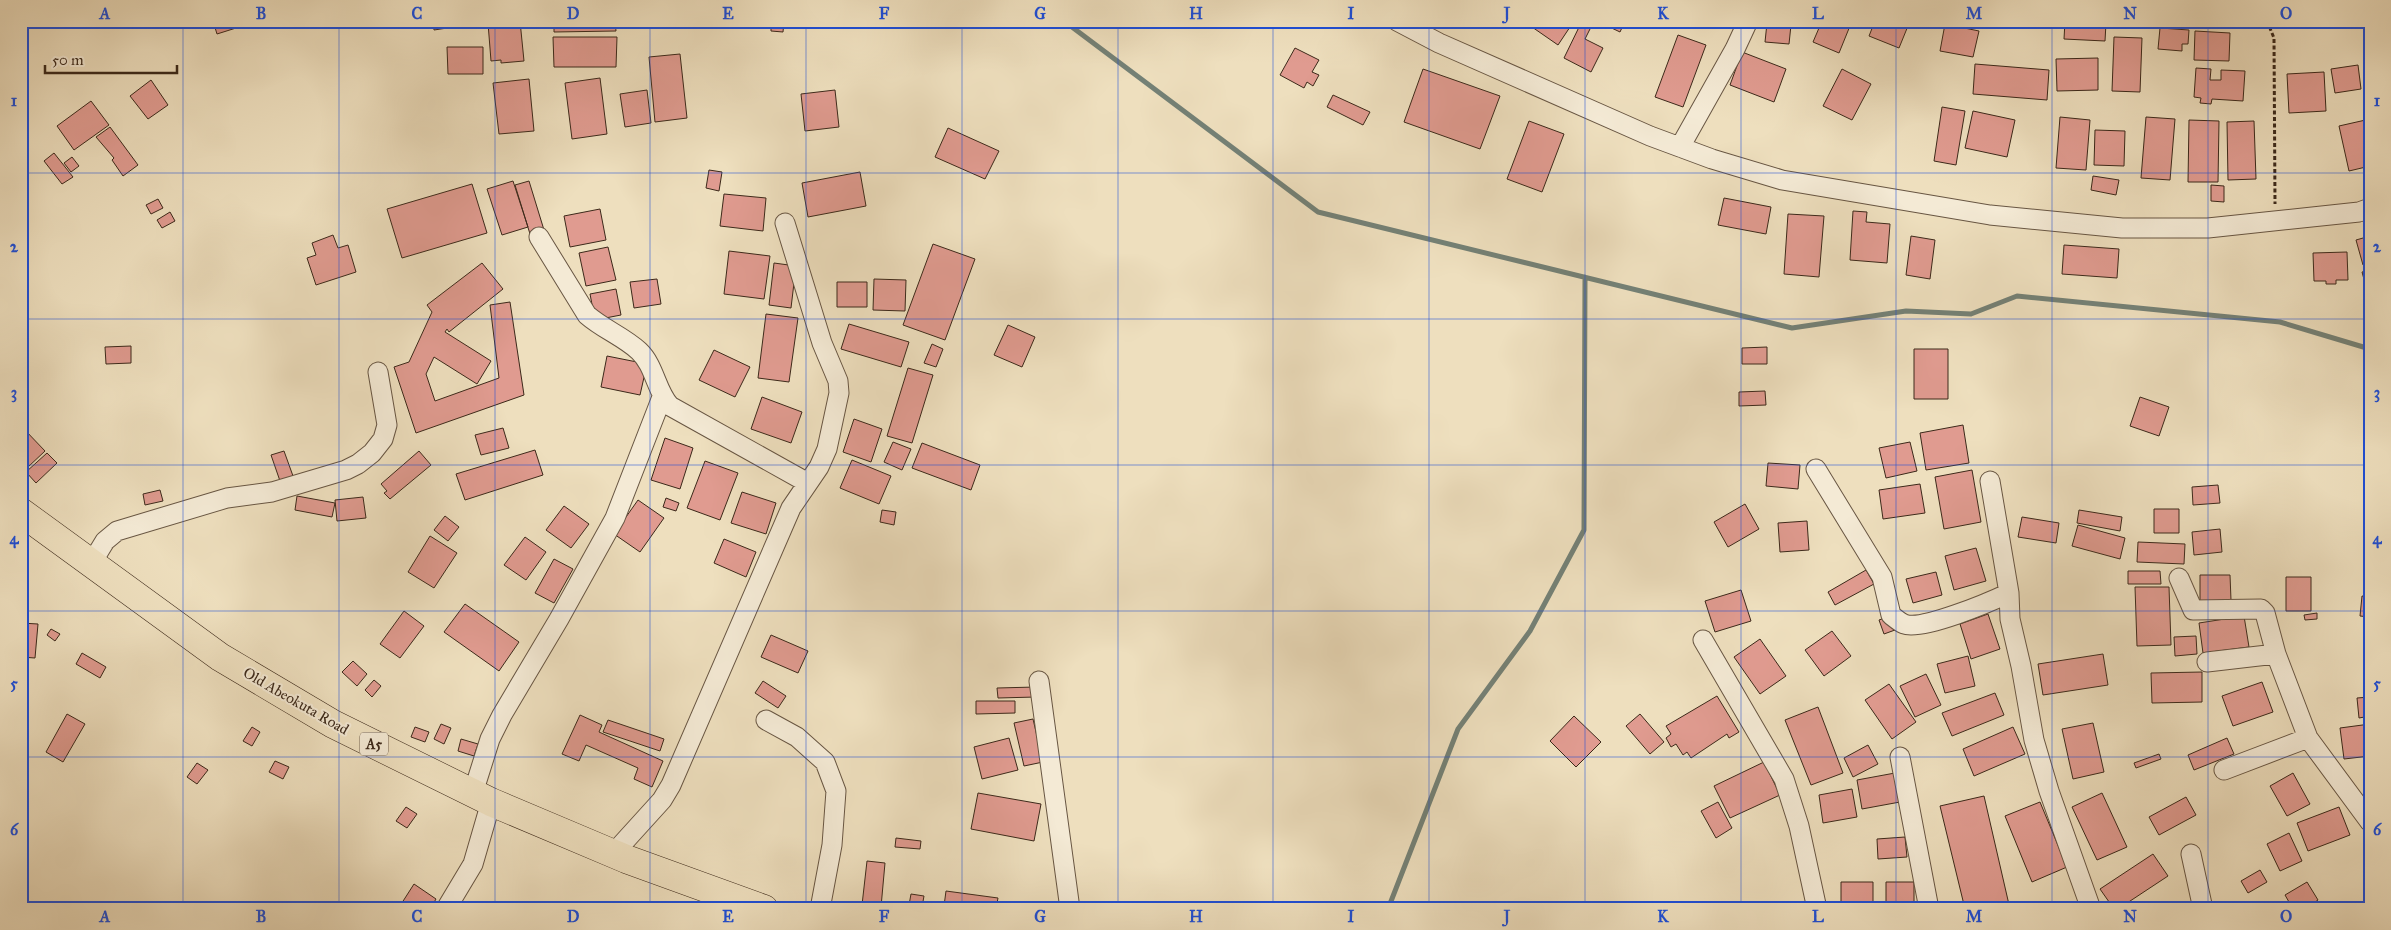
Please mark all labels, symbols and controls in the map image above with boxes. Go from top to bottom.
text: A [99,4,111,23]
text: B [256,4,266,23]
text: C [412,4,423,23]
text: D [567,4,580,23]
text: E [722,4,734,23]
text: F [879,4,890,23]
text: G [1034,4,1046,23]
text: H [1189,4,1203,23]
text: I [1348,4,1355,23]
text: J [1502,4,1511,24]
text: K [1657,4,1669,23]
text: L [1812,4,1824,23]
text: M [1966,4,1983,23]
text: N [2123,4,2137,23]
text: O [2280,4,2292,23]
scale bar [45,42,178,74]
text: 50 m [52,51,84,69]
text: 1 [11,91,18,110]
text: 1 [2374,91,2381,110]
text: 2 [10,237,19,256]
text: 2 [2373,237,2382,256]
text: 3 [11,383,17,403]
text: 3 [2374,383,2380,403]
text: 4 [10,529,20,549]
text: 4 [2373,529,2383,549]
street label: Old Abeokuta Road [240,663,353,739]
text: 5 [10,674,18,693]
text: 5 [2373,674,2381,693]
road number: A5 [360,732,388,756]
text: 6 [10,820,19,839]
text: 6 [2373,820,2382,839]
text: A [99,907,111,926]
text: B [256,907,266,926]
text: C [412,907,423,926]
text: D [567,907,580,926]
text: E [722,907,734,926]
text: F [879,907,890,926]
text: G [1034,907,1046,926]
text: H [1189,907,1203,926]
text: I [1348,907,1355,926]
text: J [1502,907,1511,927]
text: K [1657,907,1669,926]
text: L [1812,907,1824,926]
text: M [1966,907,1983,926]
text: N [2123,907,2137,926]
text: O [2280,907,2292,926]

